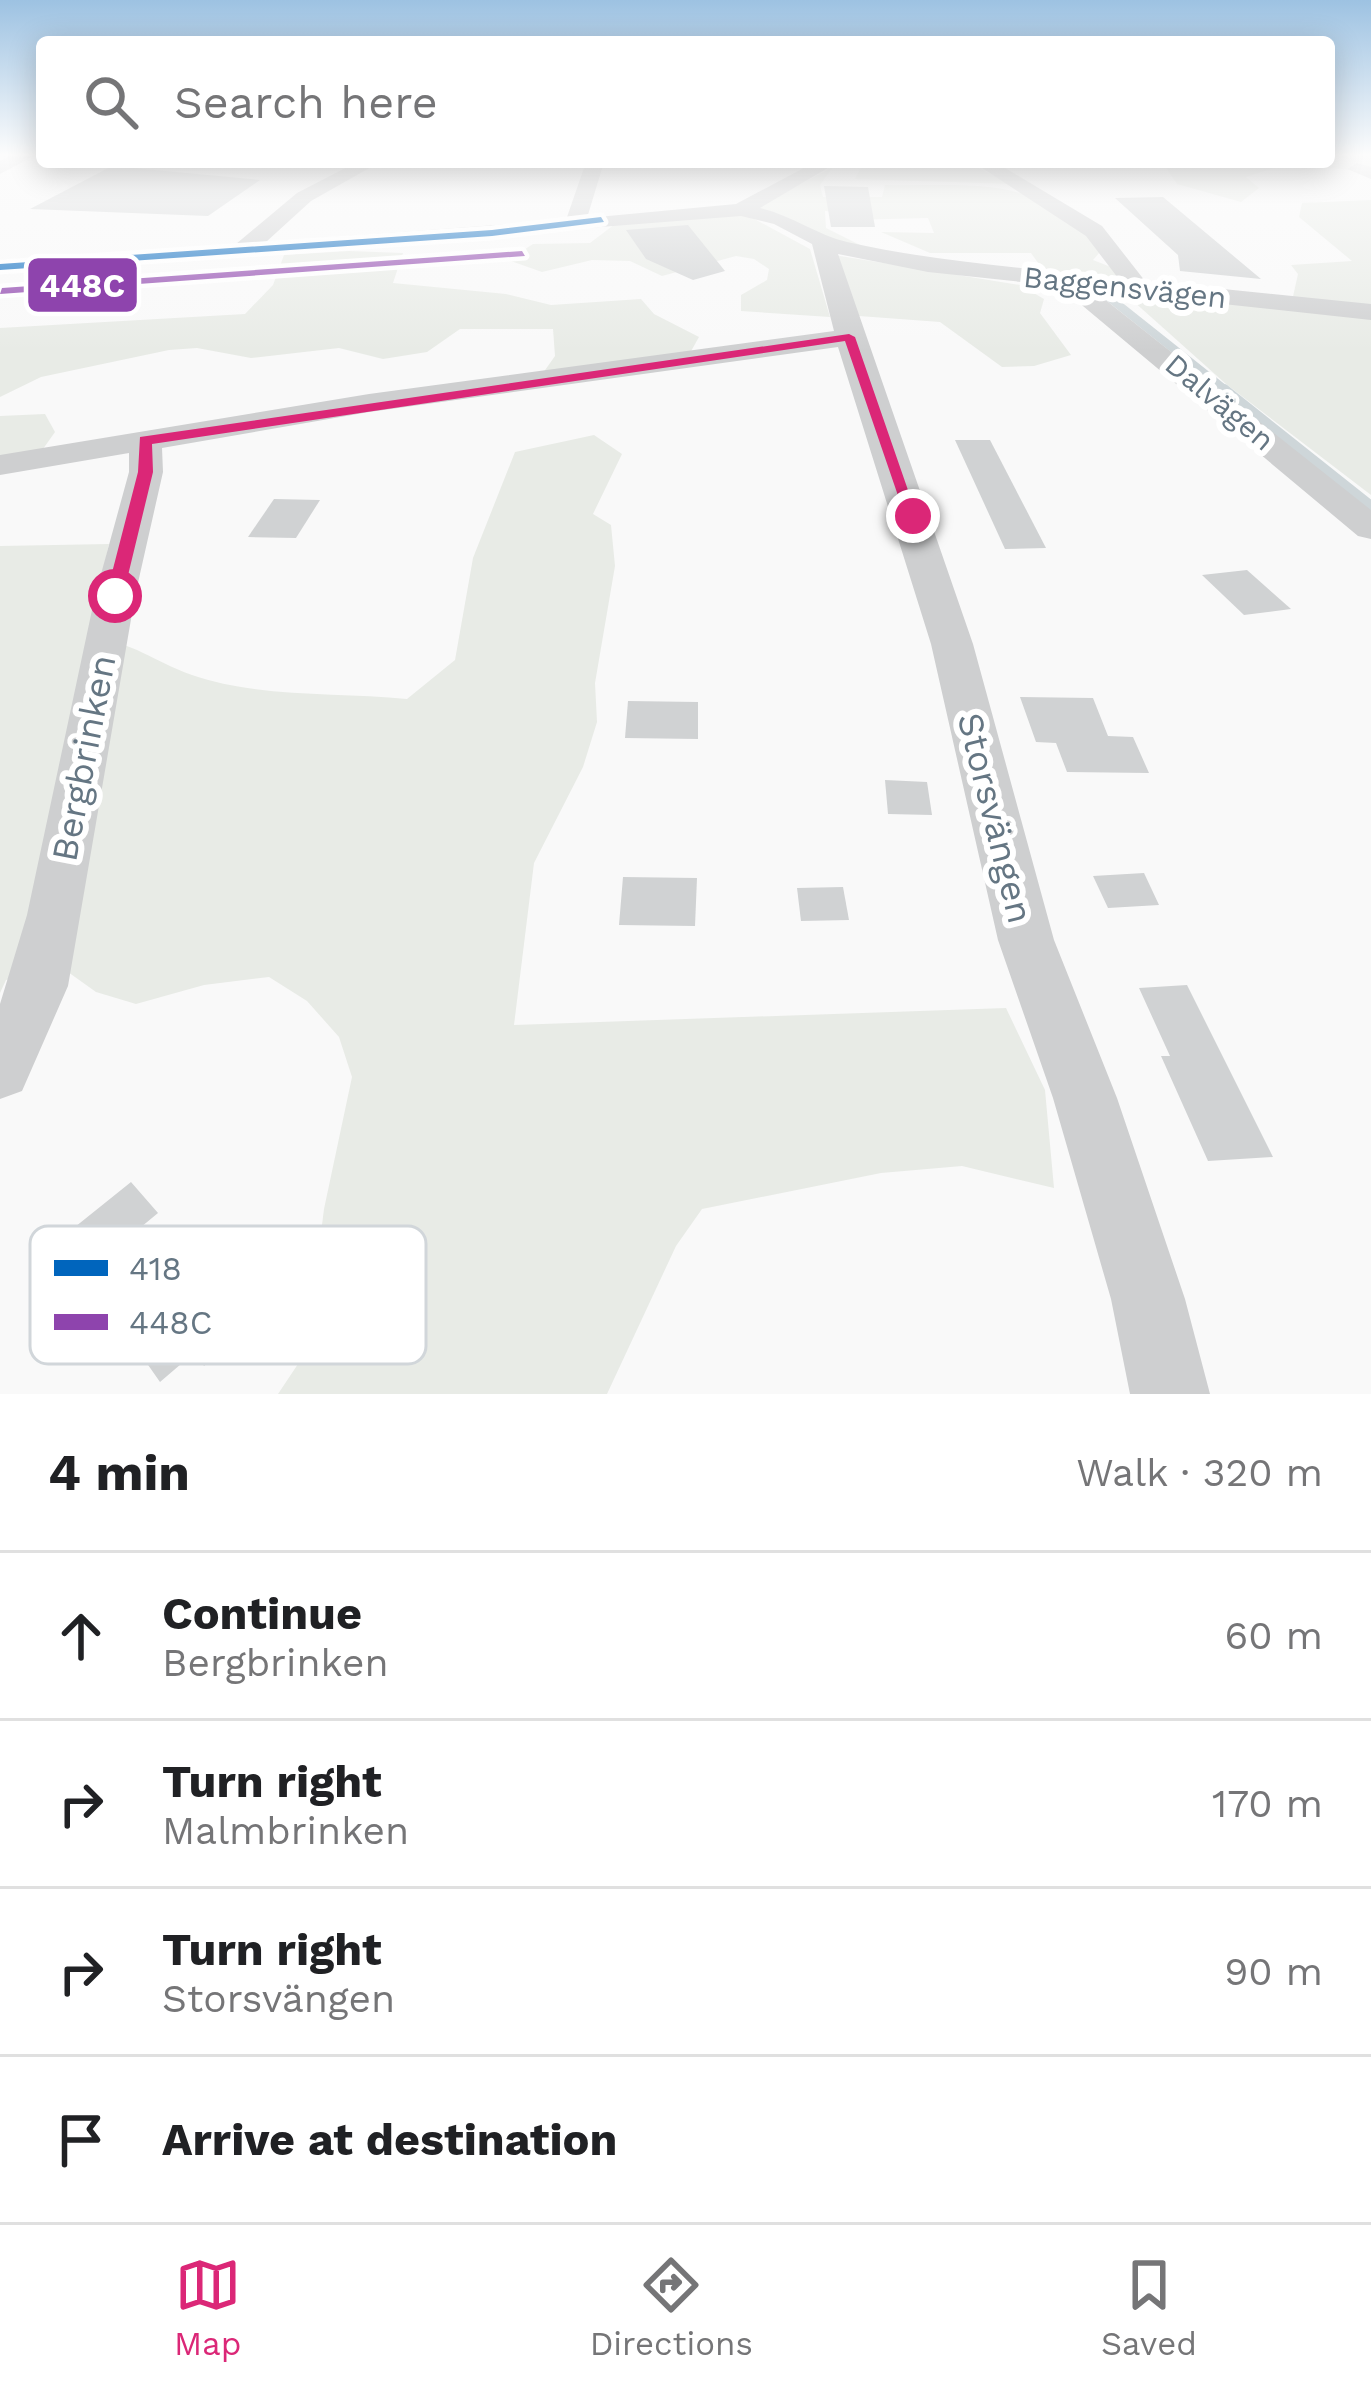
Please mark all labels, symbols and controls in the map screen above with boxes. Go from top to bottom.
search box [36,36,1335,168]
icon: search [78,69,144,135]
text: Search here [174,76,438,129]
line badge: 448C [26,256,139,314]
street label: Baggensvägen [1022,259,1228,315]
text: 448C [39,266,125,305]
street label: Dalvägen [1158,346,1282,458]
route end [886,489,940,543]
route start [88,569,142,623]
street label: Bergbrinken [43,651,125,865]
street label: Storsvängen [949,708,1041,928]
legend [30,1226,426,1364]
text: 418 [129,1249,182,1288]
text: 448C [129,1303,212,1342]
text: 4 min [48,1443,190,1502]
text: Walk · 320 m [1076,1450,1323,1495]
text: Continue [162,1587,362,1640]
icon: ahead [48,1603,114,1669]
text: 60 m [1225,1613,1323,1658]
text: Bergbrinken [162,1640,389,1685]
text: Turn right [162,1755,382,1808]
icon: right [48,1771,114,1837]
text: 170 m [1212,1781,1323,1826]
text: Malmbrinken [162,1808,409,1853]
text: Turn right [162,1923,382,1976]
icon: right [48,1939,114,2005]
text: 90 m [1224,1949,1323,1994]
text: Storsvängen [162,1976,395,2021]
icon: arrive [48,2107,114,2173]
text: Arrive at destination [162,2113,617,2166]
tab: Map [174,2252,241,2363]
tab: Directions [590,2252,753,2363]
tab: Saved [1101,2252,1197,2363]

